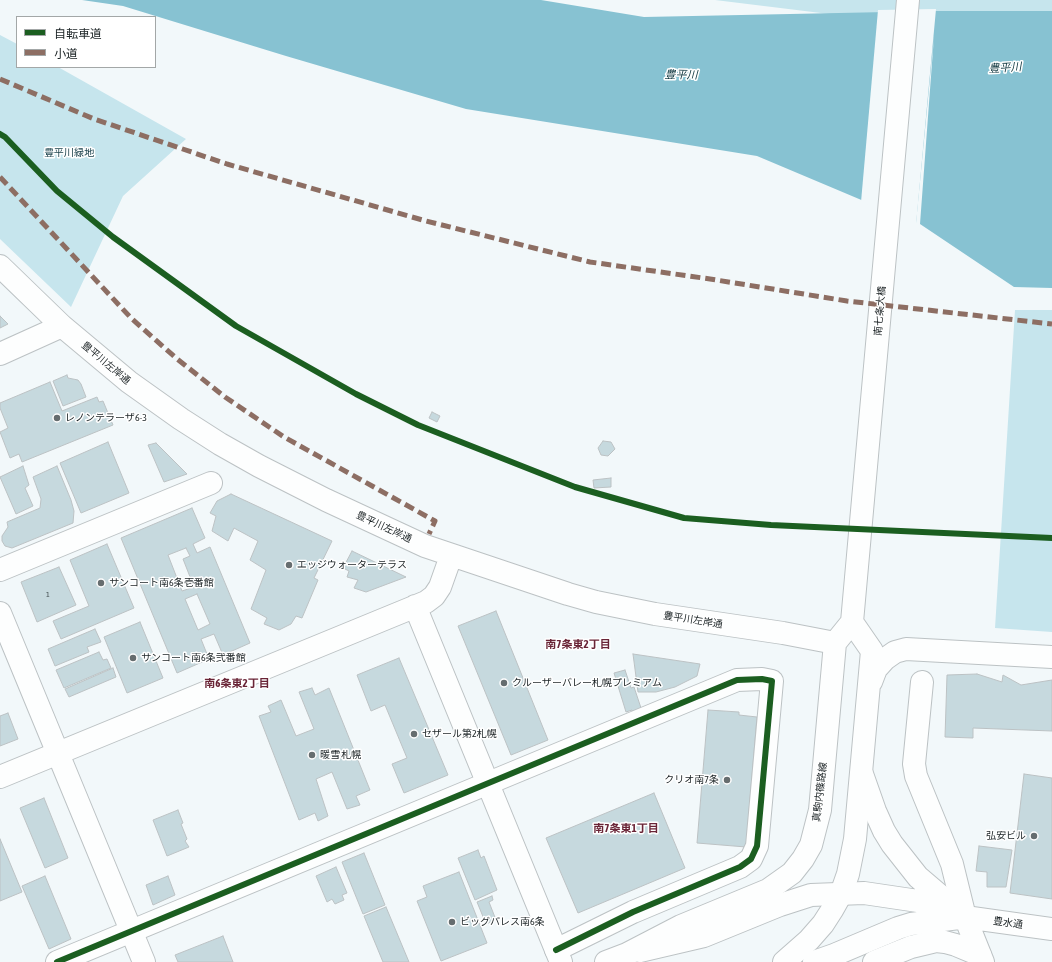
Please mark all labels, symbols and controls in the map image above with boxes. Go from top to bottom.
legend [16,16,156,68]
text: 自転車道 [54,27,102,41]
text: 小道 [54,47,78,61]
water label: 豊平川 [988,60,1022,76]
water label: 豊平川 [664,68,698,82]
park label: 豊平川緑地 [44,147,94,159]
street label: 南七条大橋 [872,286,888,336]
street label: 豊平川左岸通 [79,339,133,387]
place label: レノンテラーザ6-3 [65,412,147,424]
marker: レノンテラーザ6-3 [52,413,62,423]
street label: 豊平川左岸通 [354,509,414,545]
place label: エッジウォーターテラス [297,559,407,571]
marker: エッジウォーターテラス [284,560,294,570]
place label: サンコート南6条壱番館 [109,577,214,589]
marker: サンコート南6条壱番館 [96,578,106,588]
house number: 1 [46,589,50,599]
street label: 豊平川左岸通 [662,609,724,631]
district label: 南7条東2丁目 [545,638,611,652]
place label: サンコート南6条弐番館 [141,652,246,664]
marker: サンコート南6条弐番館 [128,653,138,663]
district label: 南6条東2丁目 [204,677,270,691]
place label: クルーザーバレー札幌プレミアム [512,677,662,689]
marker: クルーザーバレー札幌プレミアム [499,678,509,688]
place label: セザール第2札幌 [422,728,497,740]
marker: セザール第2札幌 [409,729,419,739]
place label: 暖雪 札幌 [320,749,361,761]
marker: 暖雪 札幌 [307,750,317,760]
street label: 真駒内篠路線 [810,761,830,823]
place label: クリオ南7条 [664,774,719,786]
marker: クリオ南7条 [722,775,732,785]
district label: 南7条東1丁目 [593,822,659,836]
place label: 弘安ビル [986,830,1026,842]
marker: 弘安ビル [1029,831,1039,841]
street label: 豊水通 [992,915,1024,931]
place label: ビッグパレス南6条 [460,916,545,928]
marker: ビッグパレス南6条 [447,917,457,927]

